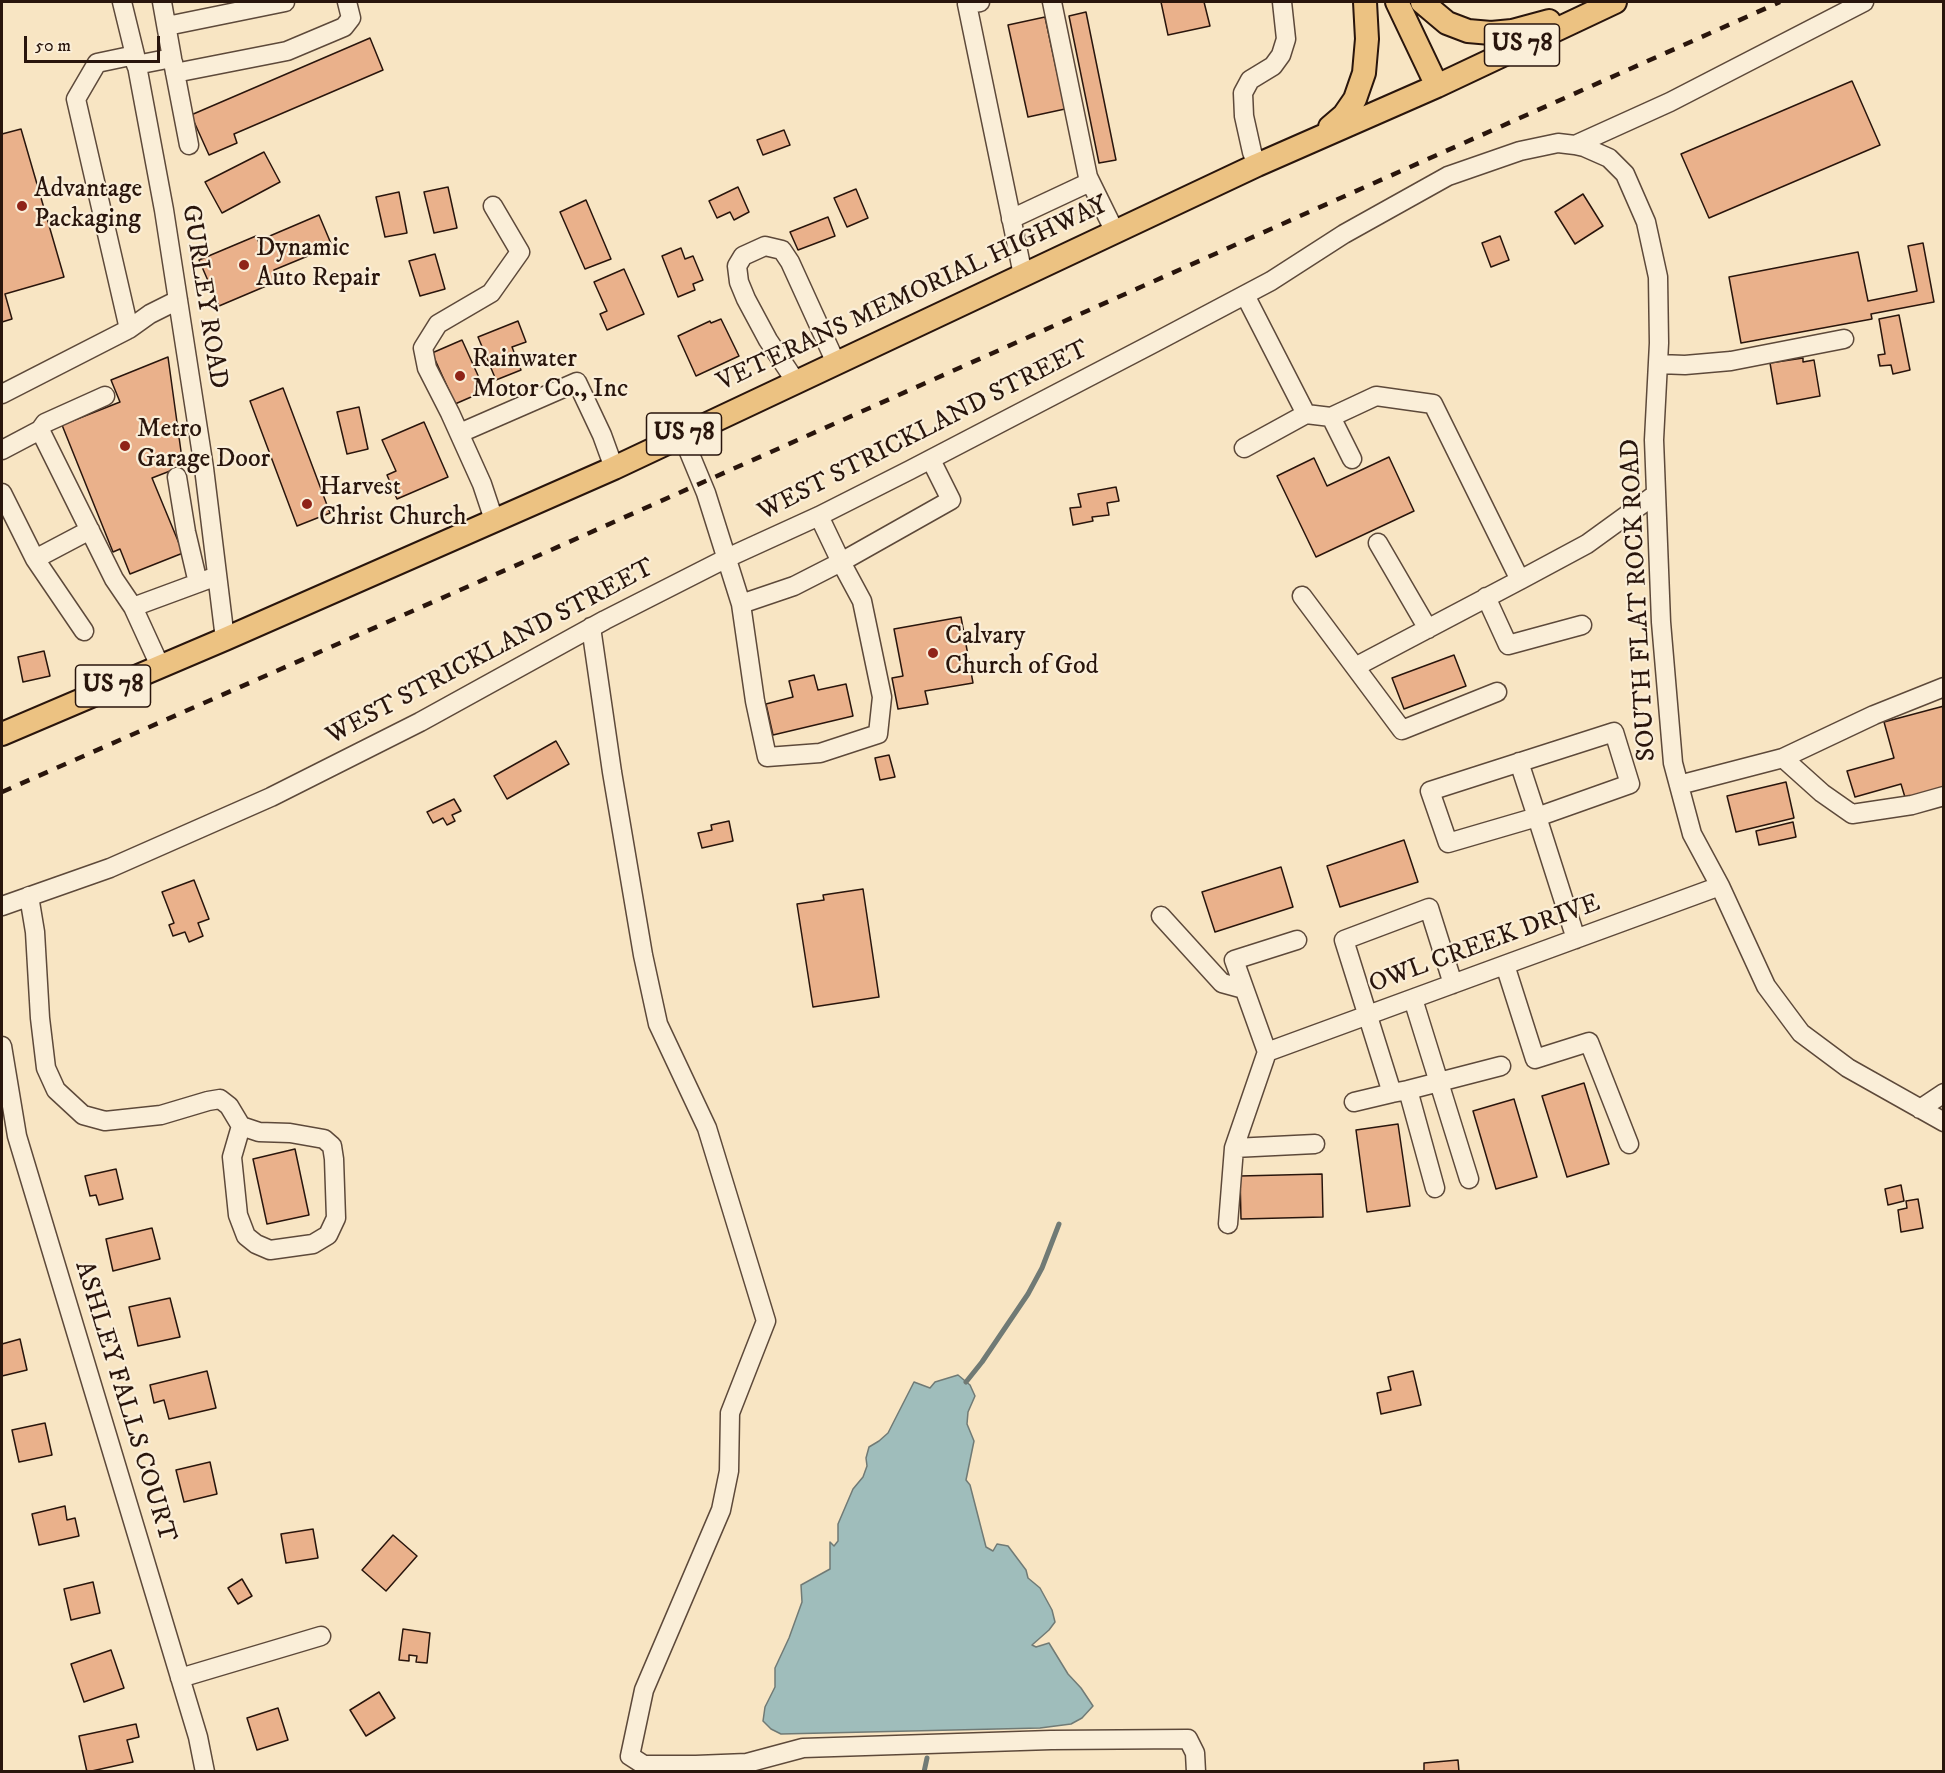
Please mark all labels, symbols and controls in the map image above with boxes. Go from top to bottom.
scale bar [27,24,164,62]
road number: US 78 [1484,24,1559,66]
text: 50 m [35,35,71,57]
place label: Advantage Packaging [34,175,142,236]
street label: VETERANS MEMORIAL HIGHWAY [713,190,1113,400]
marker: Advantage Packaging [15,199,29,213]
street label: GURLEY ROAD [173,203,233,391]
place label: Dynamic Auto Repair [256,234,380,296]
marker: Dynamic Auto Repair [237,258,251,272]
street label: WEST STRICKLAND STREET [753,335,1095,529]
place label: Rainwater Motor Co., Inc [472,345,628,406]
marker: Rainwater Motor Co., Inc [453,369,467,383]
road number: US 78 [646,413,722,455]
place label: Metro Garage Door [137,415,270,476]
street label: SOUTH FLAT ROCK ROAD [1616,438,1664,762]
marker: Metro Garage Door [118,439,132,453]
place label: Harvest Christ Church [319,473,467,534]
marker: Harvest Christ Church [300,497,314,511]
street label: WEST STRICKLAND STREET [322,553,660,753]
place label: Calvary Church of God [945,622,1099,684]
marker: Calvary Church of God [926,646,940,660]
road number: US 78 [76,665,150,707]
street label: OWL CREEK DRIVE [1365,889,1605,1001]
street label: ASHLEY FALLS COURT [66,1258,182,1546]

